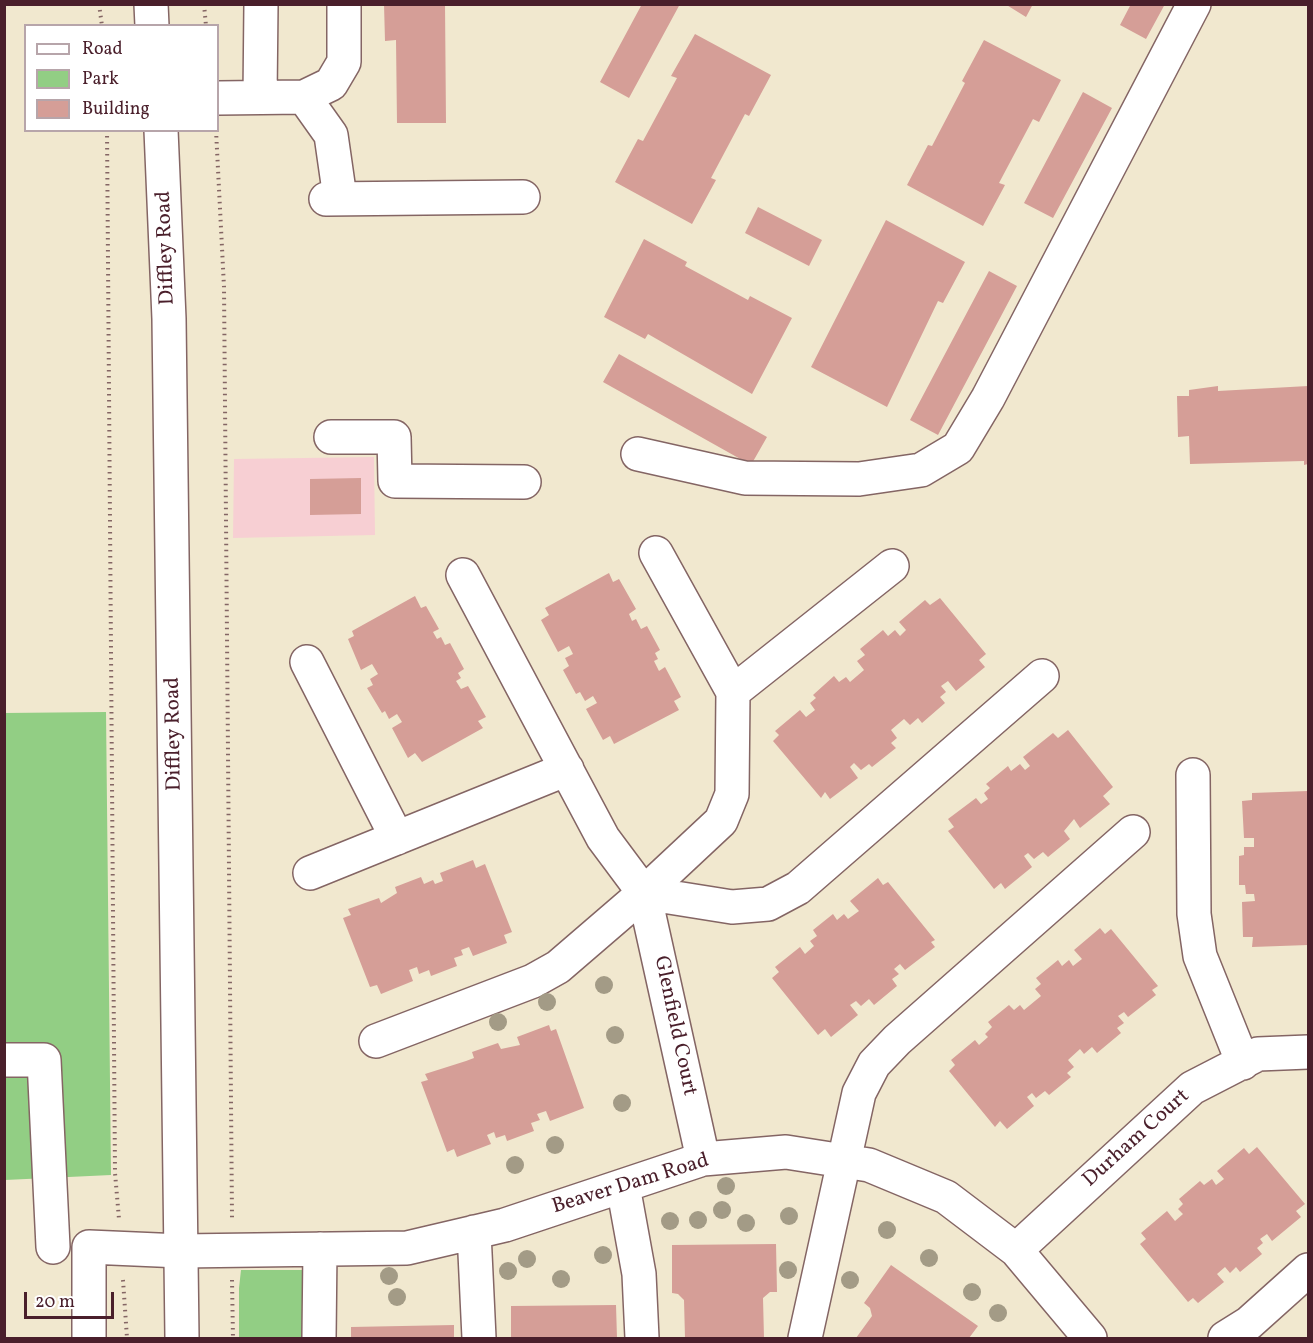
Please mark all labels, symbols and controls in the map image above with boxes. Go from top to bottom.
legend [24,24,219,132]
text: Road [82,37,123,62]
text: Park [82,67,119,92]
text: Building [82,97,150,122]
street label: Diffley Road [152,190,182,306]
street label: Diffley Road [161,677,189,791]
street label: Glenfield Court [647,954,701,1098]
street label: Durham Court [1079,1085,1195,1193]
street label: Beaver Dam Road [550,1149,712,1221]
scale bar [27,1280,117,1318]
text: 20 m [35,1290,75,1315]

